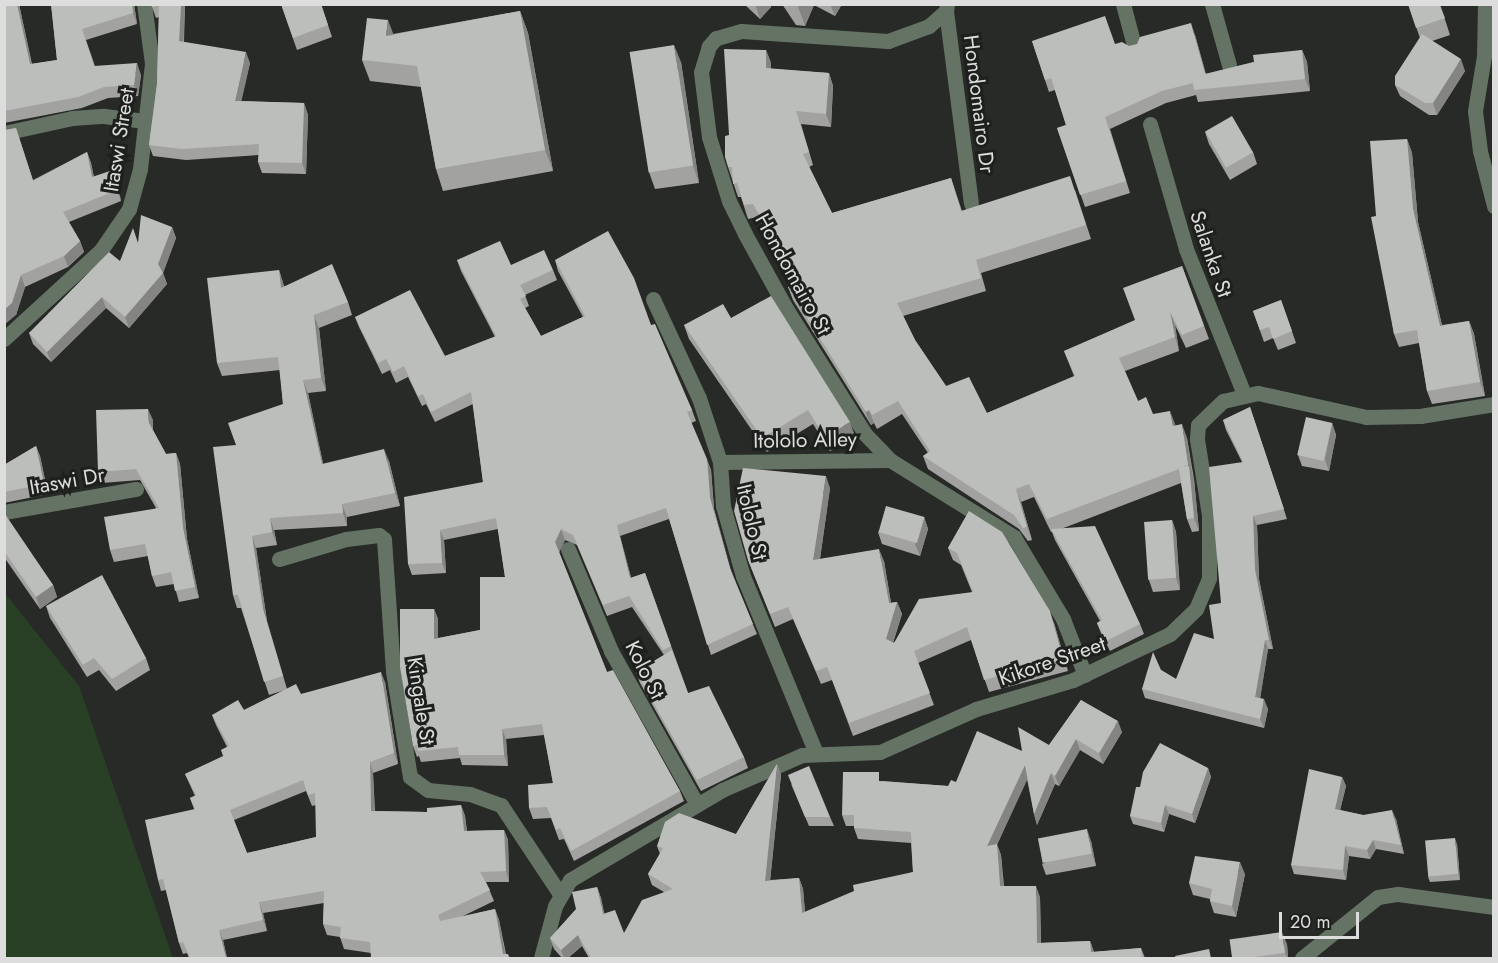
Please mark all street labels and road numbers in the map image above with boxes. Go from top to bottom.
street label: Hondomairo Dr [958,33,1000,175]
street label: Itaswi Street [98,86,140,194]
street label: Salanka St [1184,207,1238,301]
street label: Hondomairo St [749,209,837,339]
street label: Itololo Alley [753,426,857,454]
street label: Itaswi Dr [27,462,107,500]
street label: Itololo St [731,482,773,562]
street label: Kikore Street [995,631,1109,691]
street label: Kolo St [620,637,670,703]
street label: Kingale St [402,655,440,747]

